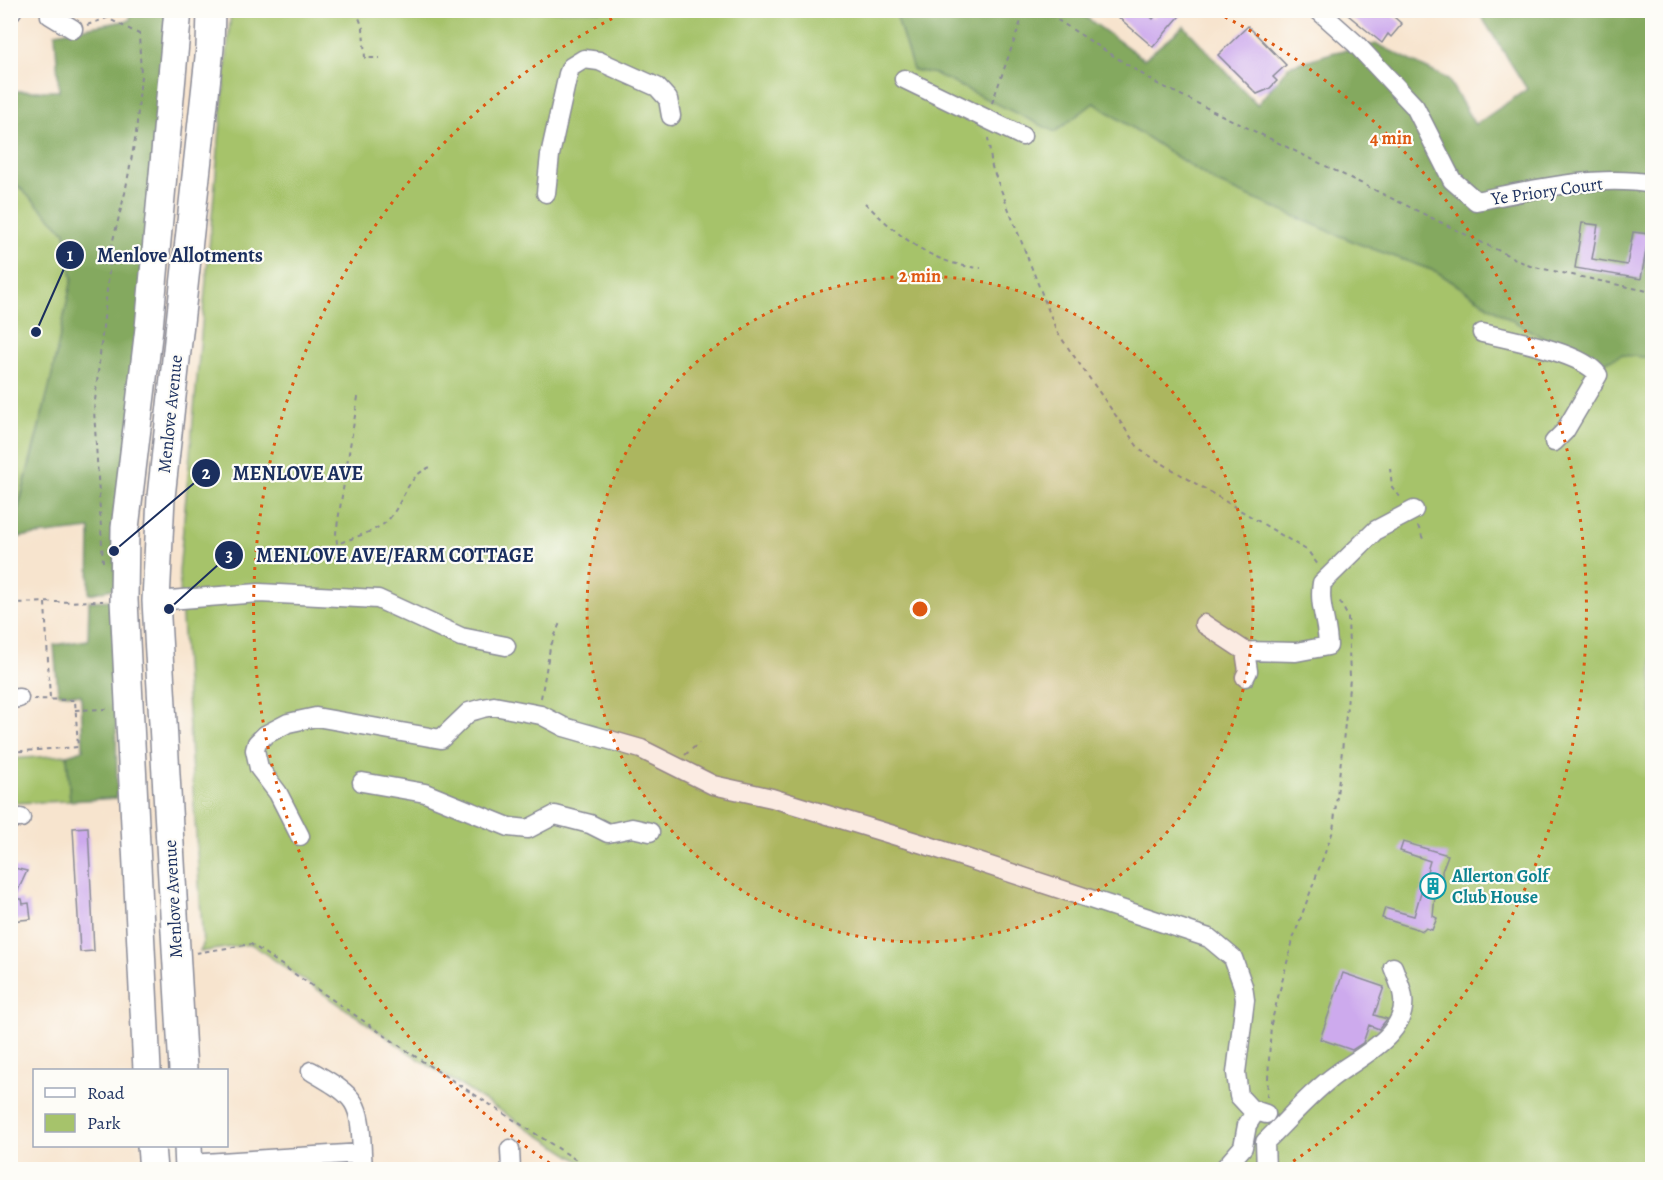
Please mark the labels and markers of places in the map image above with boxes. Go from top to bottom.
callout: Menlove Allotments [55,236,275,274]
callout: MENLOVE AVE [191,454,375,492]
callout: MENLOVE AVE/FARM COTTAGE [214,536,546,574]
centre of rings [910,599,930,619]
place label: Allerton Golf Club House [1451,864,1551,909]
building icon: Allerton Golf Club House [1418,871,1448,901]

